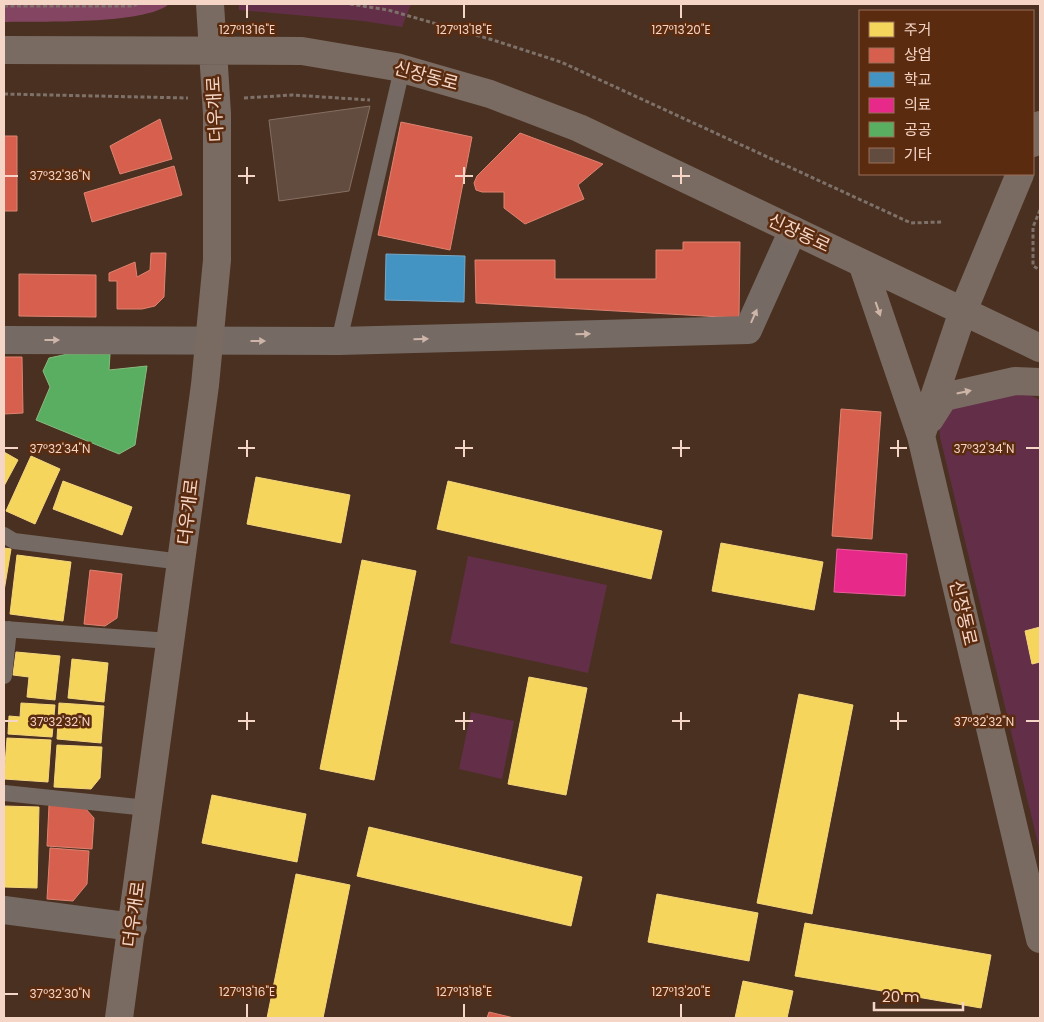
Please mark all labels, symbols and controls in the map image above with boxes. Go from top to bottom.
legend [859,10,1034,175]
text: 주거 [904,19,932,40]
text: 127°13'16"E [219,21,275,38]
text: 127°13'18"E [436,21,492,38]
text: 127°13'20"E [651,21,711,38]
text: 상업 [904,44,932,65]
street label: 신장동로 [391,55,461,96]
text: 학교 [904,69,932,90]
street label: 더우개로 [200,75,229,143]
text: 의료 [904,94,932,115]
text: 공공 [904,119,932,140]
text: 기타 [904,144,932,165]
text: 37°32'36"N [29,167,91,184]
street label: 신장동로 [764,207,835,258]
one-way arrow [875,302,882,317]
one-way arrow [751,309,759,323]
one-way arrow [575,330,591,338]
one-way arrow [413,334,429,342]
one-way arrow [45,336,61,344]
one-way arrow [250,337,266,345]
one-way arrow [957,388,972,396]
text: 37°32'34"N [30,440,90,457]
text: 37°32'34"N [954,440,1014,457]
street label: 더우개로 [171,478,204,546]
street label: 신장동로 [944,578,983,648]
text: 37°32'32"N [30,713,90,730]
text: 37°32'32"N [954,713,1014,730]
street label: 더우개로 [117,879,150,948]
scale bar [874,980,963,1012]
text: 127°13'16"E [219,983,275,1000]
text: 127°13'18"E [436,983,492,1000]
text: 127°13'20"E [651,983,711,1000]
text: 37°32'30"N [30,985,90,1002]
text: 20 m [882,986,920,1007]

